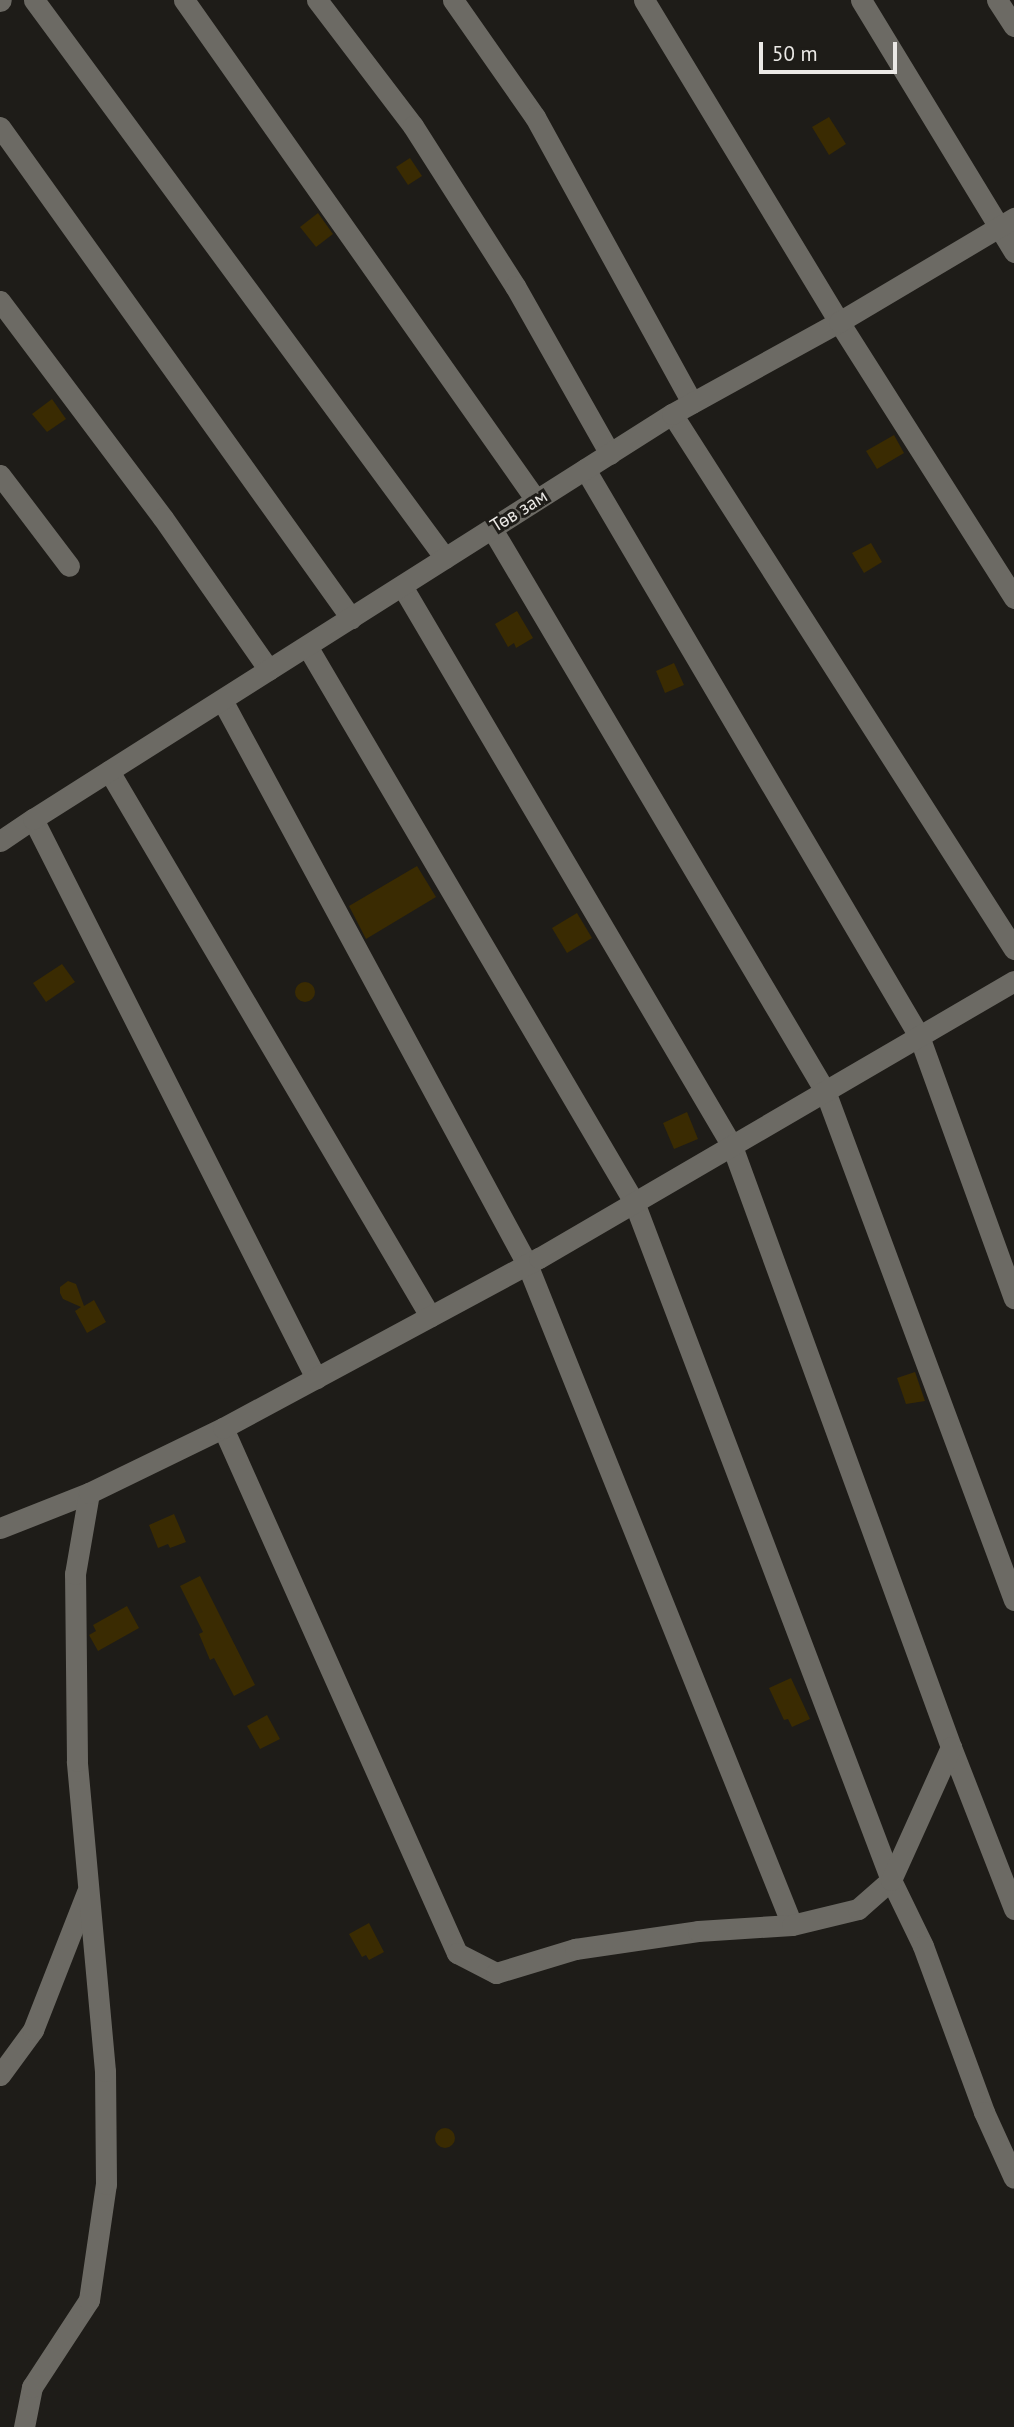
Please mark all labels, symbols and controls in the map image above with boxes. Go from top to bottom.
scale bar [762,28,900,72]
text: 50 m [772,40,818,67]
street label: Төв зам [486,485,552,537]

